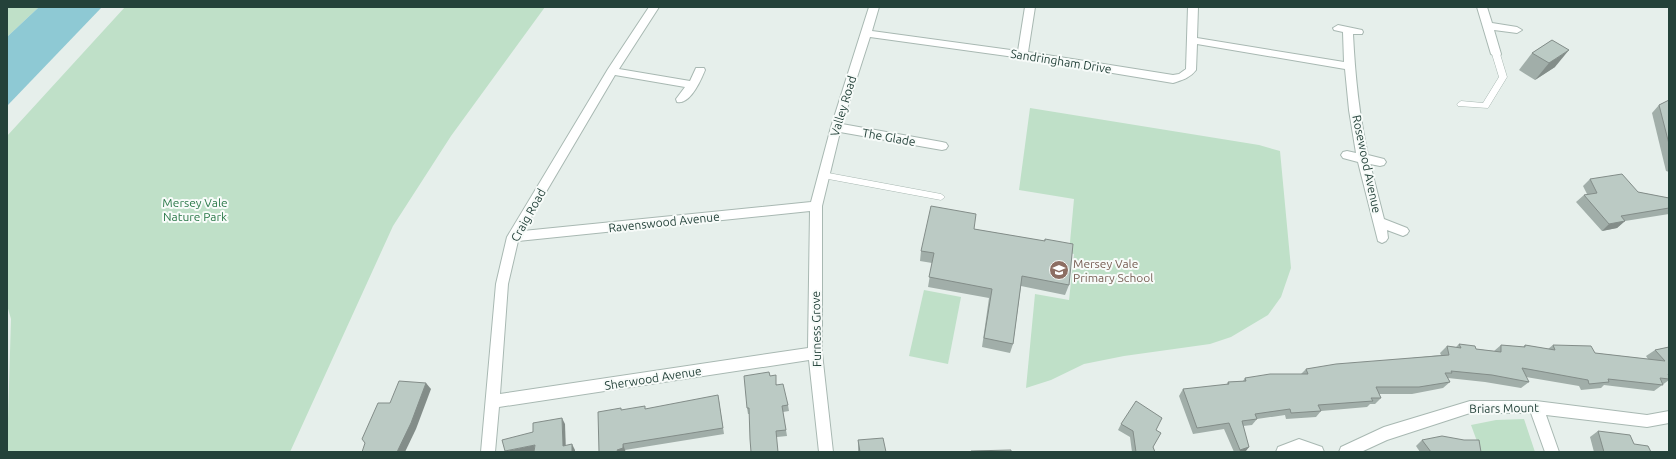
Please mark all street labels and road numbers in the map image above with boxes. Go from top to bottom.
street label: Sandringham Drive [1010,47,1112,75]
street label: Valley Road [828,74,858,138]
street label: Rosewood Avenue [1350,114,1384,214]
street label: The Glade [861,126,917,148]
street label: Craig Road [508,186,548,244]
street label: Ravenswood Avenue [608,210,720,234]
street label: Furness Grove [809,291,823,367]
street label: Sherwood Avenue [604,364,702,392]
street label: Briars Mount [1469,401,1539,415]

